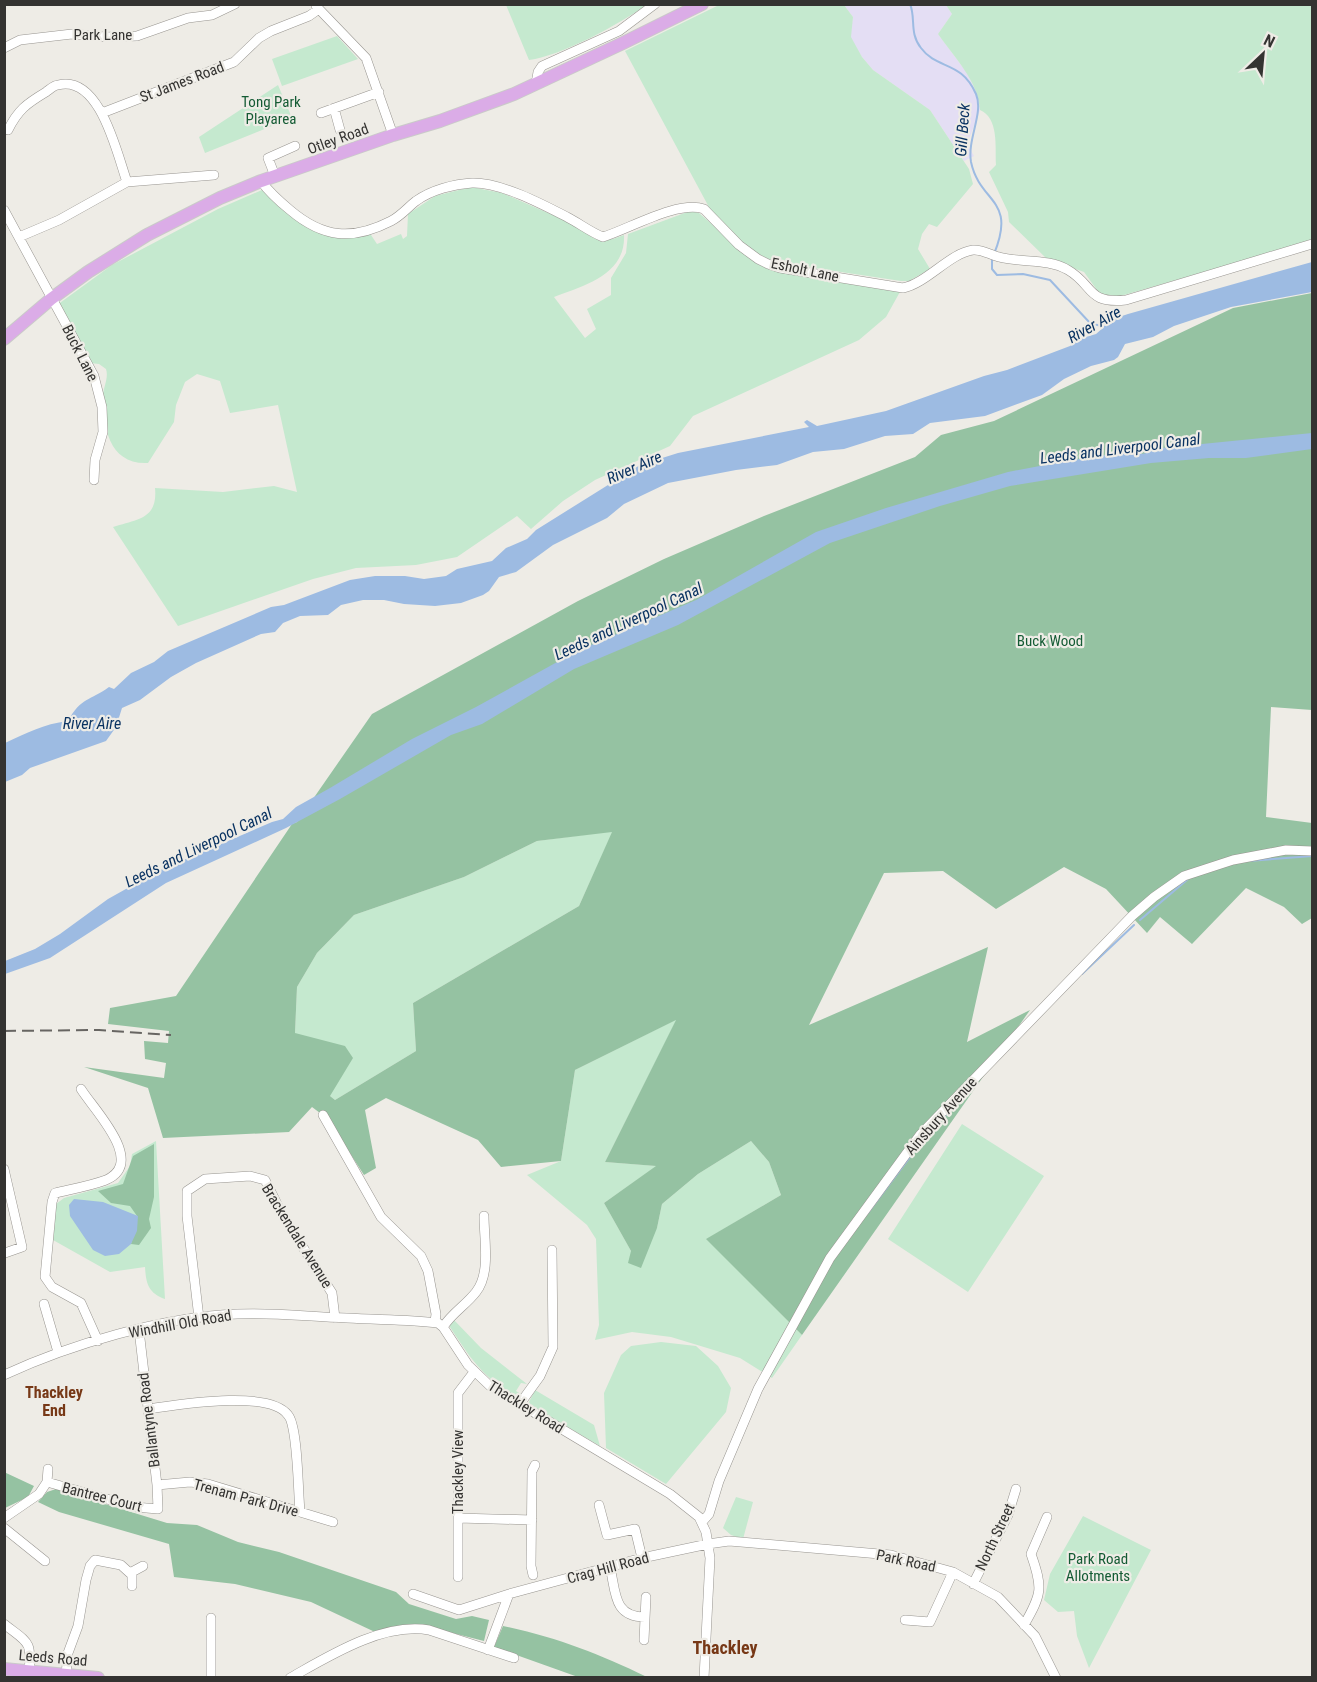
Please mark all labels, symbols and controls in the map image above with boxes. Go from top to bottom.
north arrow [1233,24,1293,84]
street label: Park Lane [74,26,132,44]
text: N [1261,30,1278,52]
street label: St James Road [137,58,227,106]
park label: Tong Park Playarea [241,93,301,128]
water label: Gill Beck [951,102,974,157]
street label: Otley Road [305,120,371,158]
street label: Esholt Lane [769,254,841,286]
water label: River Aire [1064,302,1124,347]
street label: Buck Lane [58,322,102,384]
water label: Leeds and Liverpool Canal [1039,429,1202,468]
water label: River Aire [604,447,665,488]
water label: Leeds and Liverpool Canal [551,579,706,664]
park label: Buck Wood [1017,632,1083,650]
water label: River Aire [63,714,121,733]
water label: Leeds and Liverpool Canal [122,803,275,891]
street label: Ainsbury Avenue [901,1073,981,1159]
street label: Brackendale Avenue [258,1181,336,1291]
street label: Windhill Old Road [127,1306,233,1342]
street label: Ballantyne Road [134,1372,164,1468]
street label: Thackley Road [485,1377,567,1437]
district label: Thackley End [25,1383,83,1420]
street label: Thackley View [449,1429,467,1514]
street label: Trenam Park Drive [191,1475,301,1521]
street label: Bantree Court [60,1478,144,1516]
street label: North Street [972,1501,1018,1573]
street label: Park Road [875,1546,937,1576]
street label: Crag Hill Road [565,1548,651,1588]
park label: Park Road Allotments [1066,1550,1130,1585]
district label: Thackley [692,1637,758,1658]
street label: Leeds Road [18,1646,88,1670]

